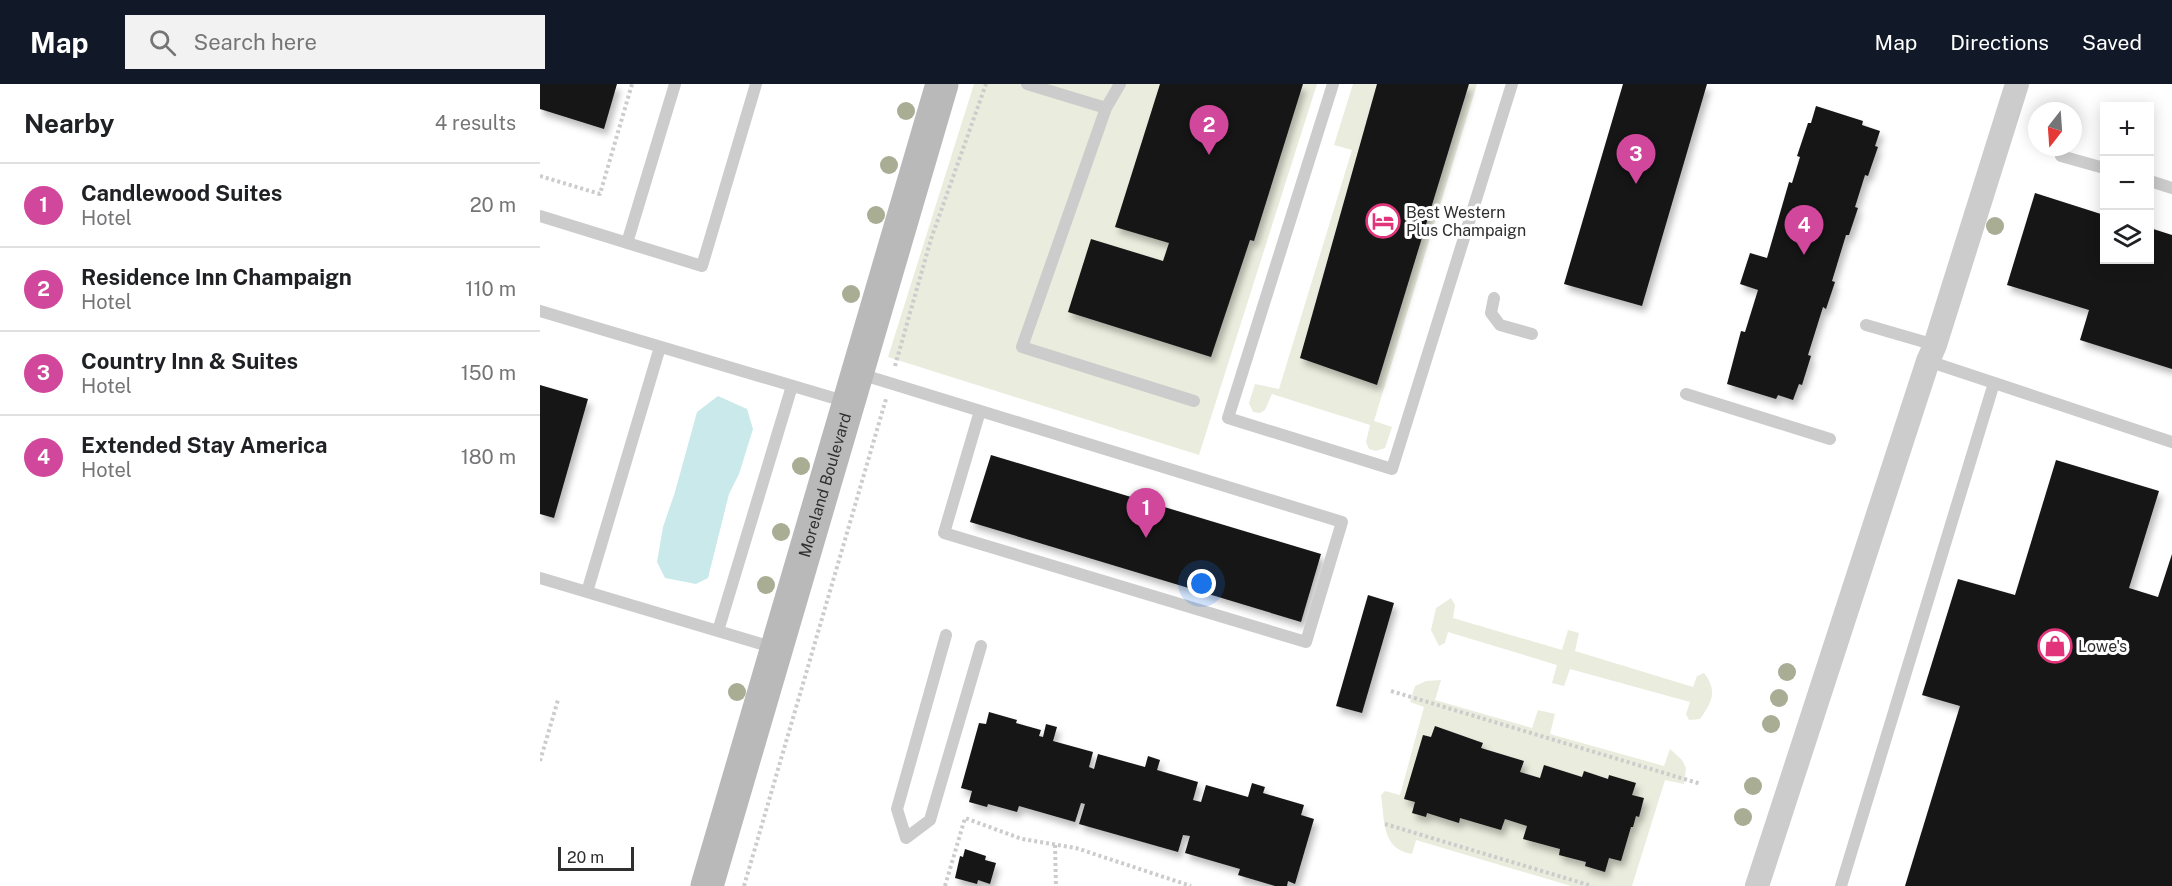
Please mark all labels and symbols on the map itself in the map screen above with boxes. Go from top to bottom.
north arrow [2028,102,2082,156]
pin: 2 [1190,106,1228,155]
pin: 3 [1616,135,1656,184]
hotel icon: Best Western Plus Champaign [1365,203,1401,239]
place label: Best Western Plus Champaign [1406,203,1526,240]
pin: 4 [1784,206,1824,255]
street label: Moreland Boulevard [795,411,855,560]
pin: 1 [1126,488,1166,538]
your location [1187,569,1216,598]
shop icon: Lowe's [2037,628,2073,664]
place label: Lowe's [2078,637,2127,656]
scale bar [558,844,634,872]

